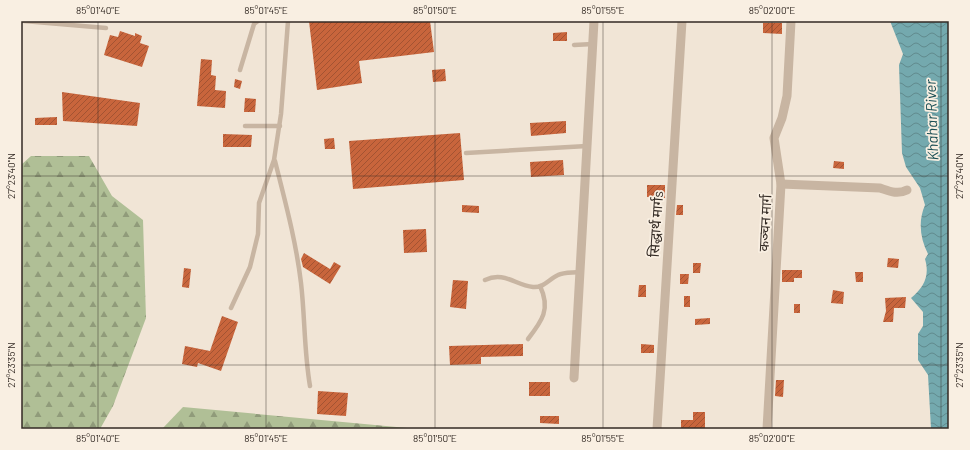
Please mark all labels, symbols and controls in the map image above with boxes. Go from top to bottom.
text: 85°01'40"E [76,4,120,16]
text: 85°01'45"E [244,4,288,16]
text: 85°01'50"E [413,4,457,16]
text: 85°01'55"E [581,4,625,16]
text: 85°02'00"E [749,4,795,16]
water label: Khahar River [921,79,941,161]
text: 27°23'40"N [5,153,17,199]
text: 27°23'40"N [953,153,965,199]
street label: सिद्धार्थ मार्गs [645,190,666,258]
street label: कञ्चन मार्ग [755,193,775,252]
text: 27°23'35"N [5,342,17,388]
text: 27°23'35"N [953,342,965,388]
text: 85°01'40"E [76,432,120,444]
text: 85°01'45"E [244,432,288,444]
text: 85°01'50"E [413,432,457,444]
text: 85°01'55"E [581,432,625,444]
text: 85°02'00"E [749,432,795,444]

